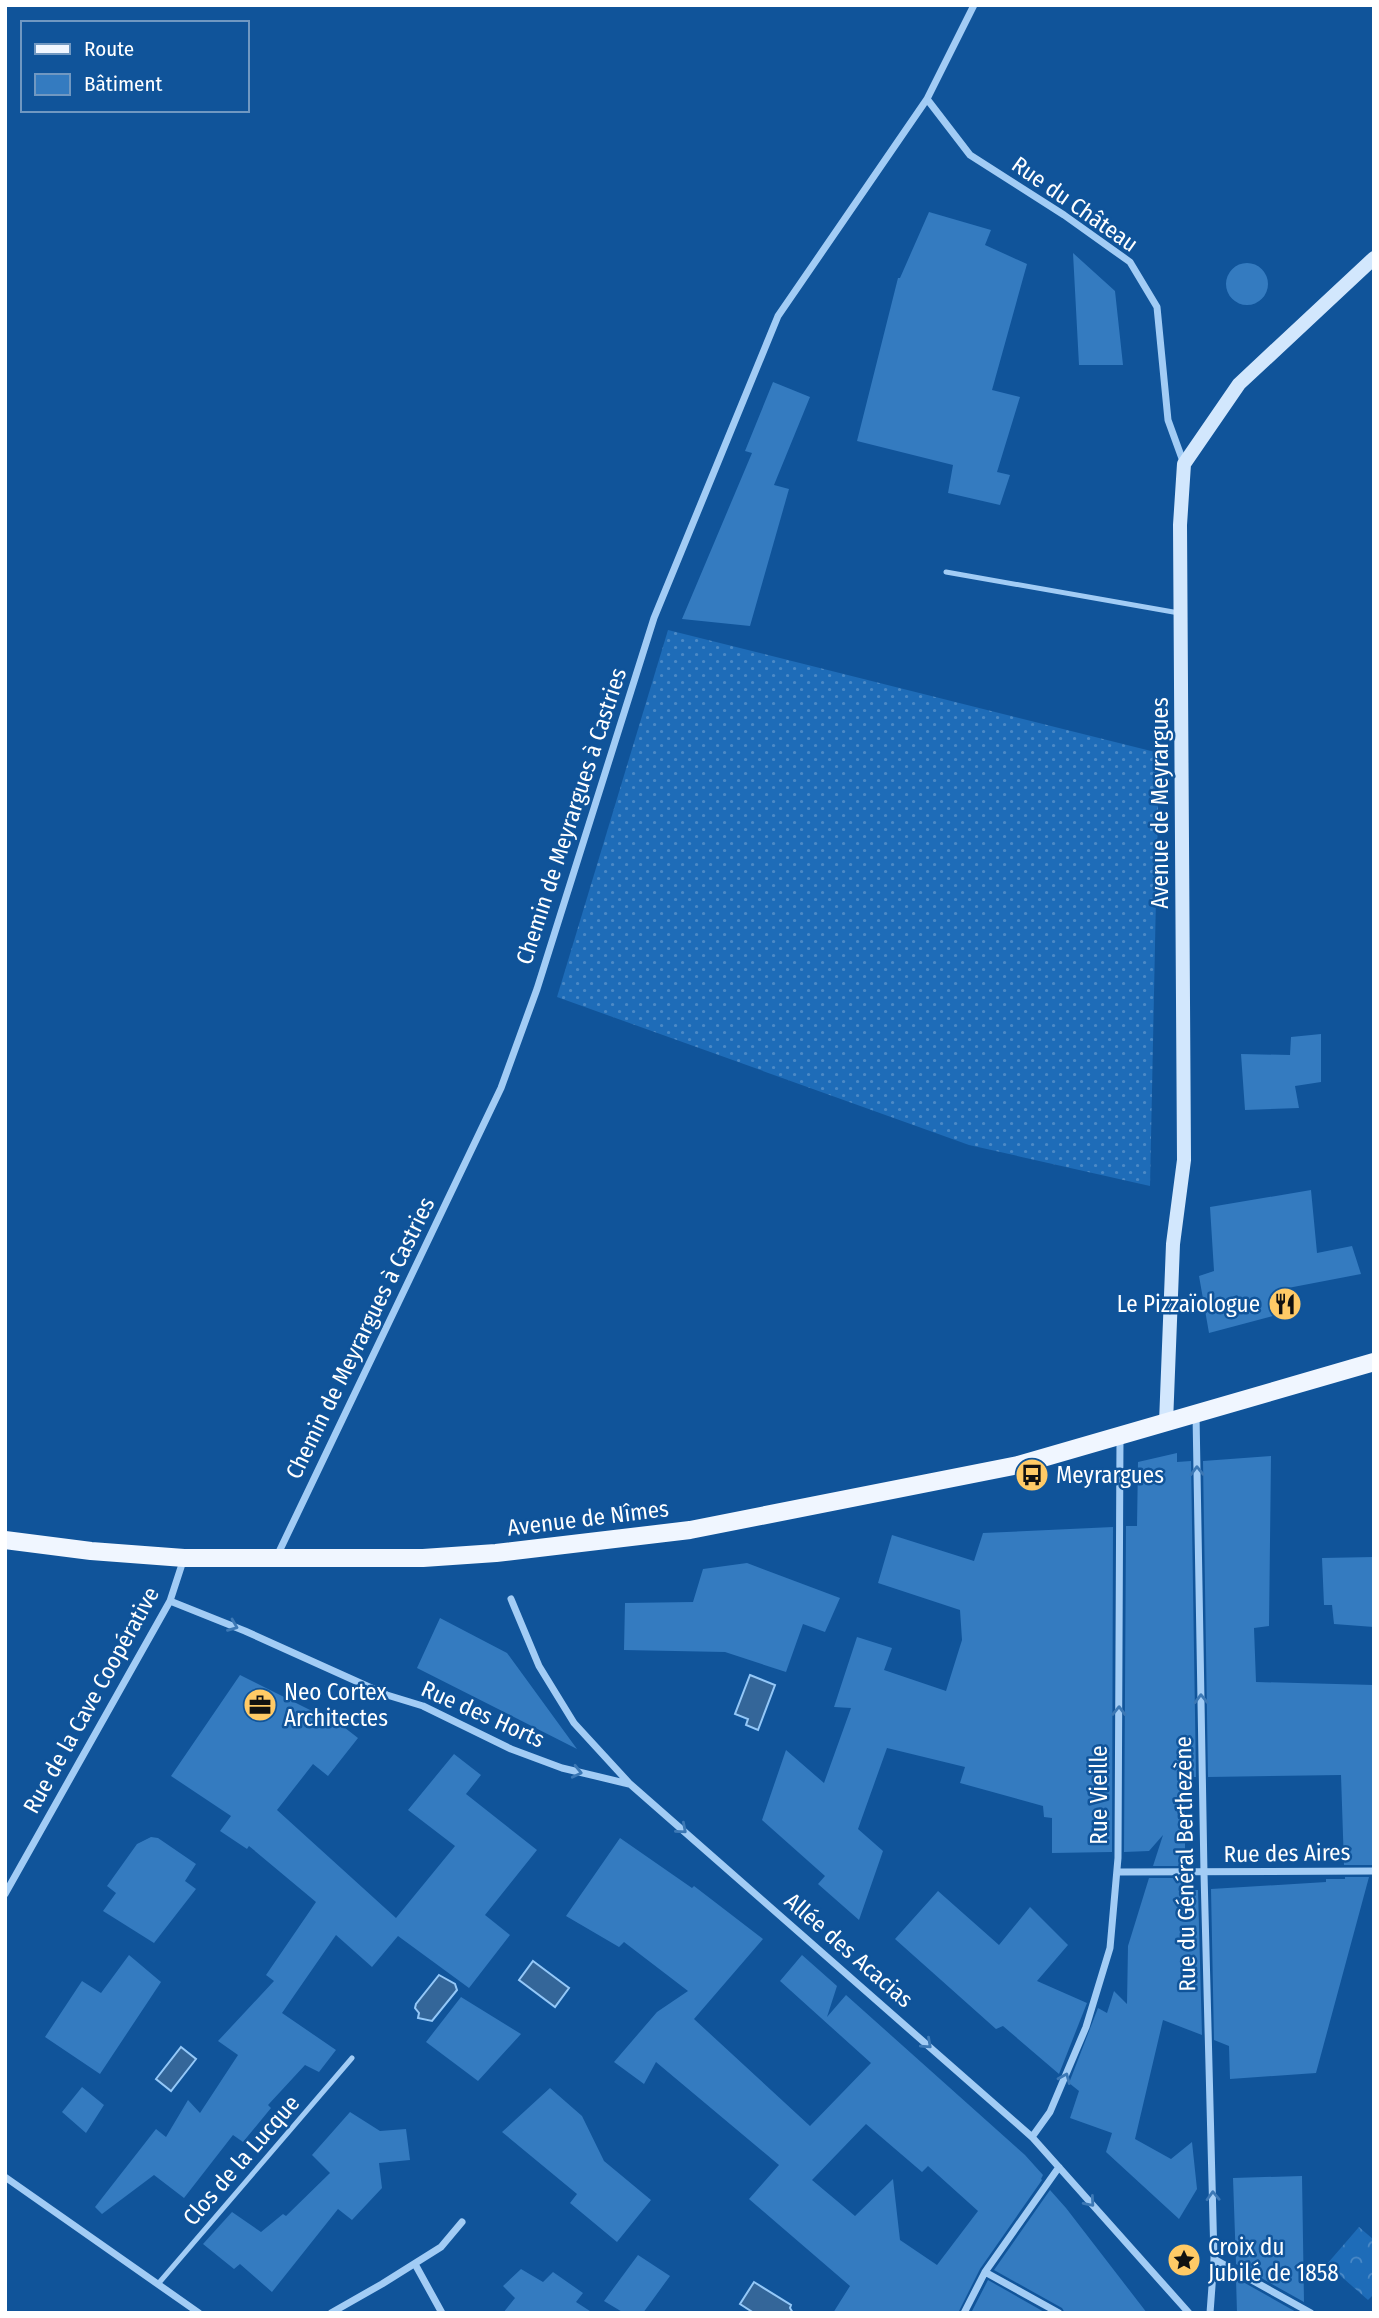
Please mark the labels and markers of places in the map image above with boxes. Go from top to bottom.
restaurant icon: Le Pizzaïologue [1266,1285,1304,1323]
place label: Le Pizzaïologue [1117,1290,1260,1318]
bus stop icon: Meyrargues [1013,1456,1051,1494]
place label: Meyrargues [1056,1461,1164,1489]
place label: Neo Cortex Architectes [284,1678,388,1732]
office icon: Neo Cortex Architectes [241,1686,279,1724]
place label: Croix du Jubilé de 1858 [1208,2233,1339,2287]
place icon: Croix du Jubilé de 1858 [1165,2241,1203,2279]

